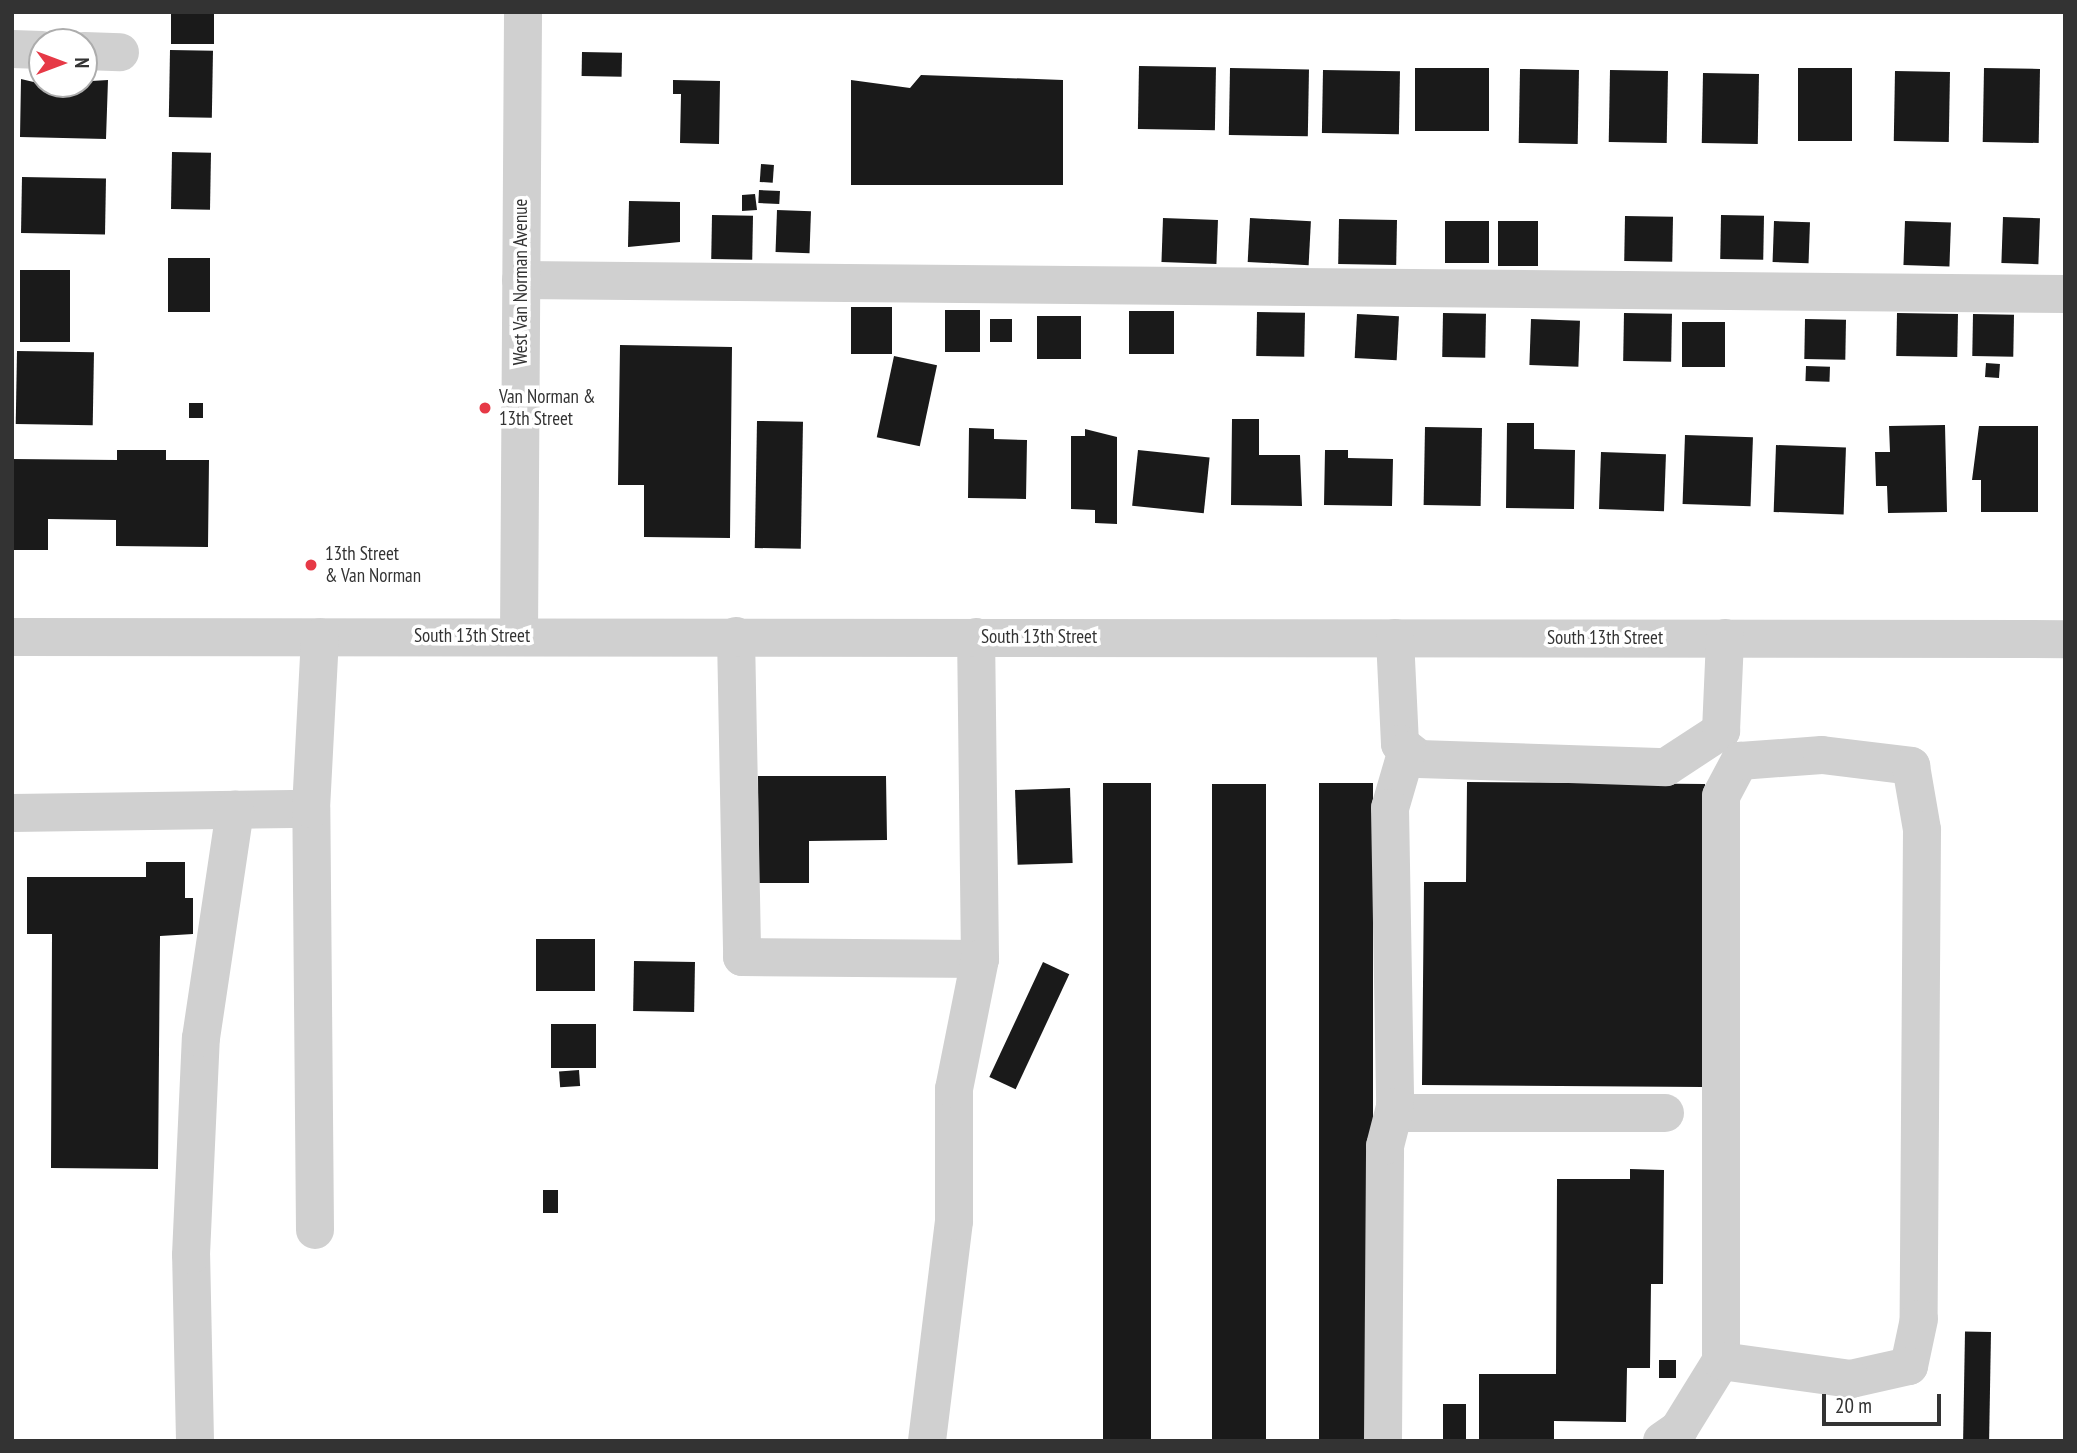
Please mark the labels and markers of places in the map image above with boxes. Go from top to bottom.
place label: Van Norman & 13th Street [499,386,595,430]
marker: Van Norman & 13th Street [477,400,493,416]
place label: 13th Street & Van Norman [325,543,421,587]
marker: 13th Street & Van Norman [303,557,319,573]

